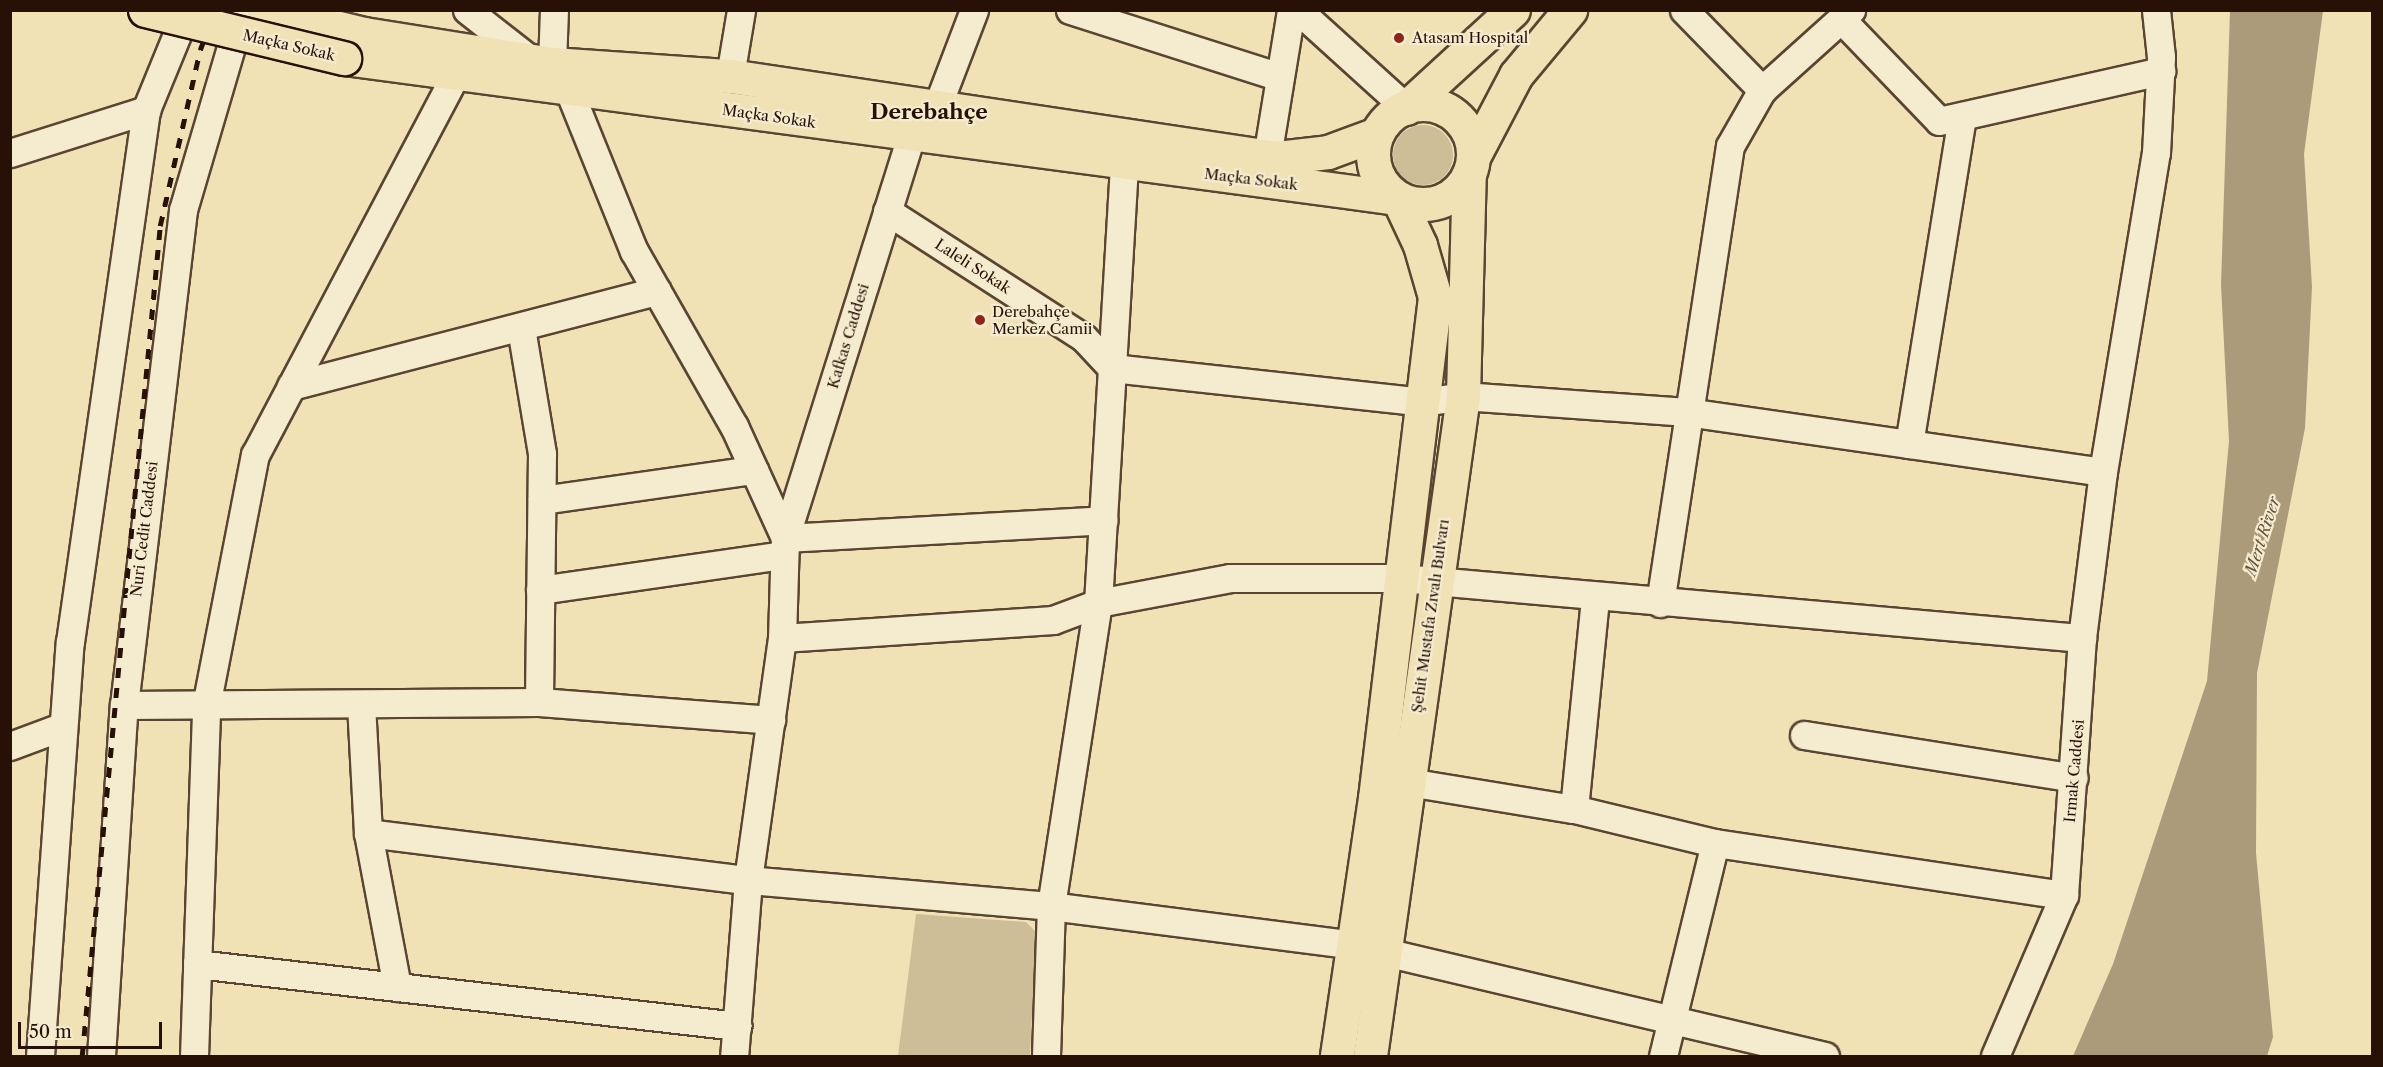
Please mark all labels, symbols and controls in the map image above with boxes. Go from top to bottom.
street label: Maçka Sokak [241,26,337,64]
marker: Atasam Hospital [1390,29,1408,47]
place label: Atasam Hospital [1412,29,1528,47]
district label: Derebahçe [870,99,988,125]
street label: Maçka Sokak [721,101,817,131]
street label: Maçka Sokak [1203,164,1299,194]
street label: Laleli Sokak [932,235,1014,297]
street label: Kafkas Caddesi [823,281,873,391]
place label: Derebahçe Merkez Camii [992,302,1092,337]
marker: Derebahçe Merkez Camii [973,313,987,327]
street label: Nuri Cedit Caddesi [127,460,161,598]
water label: Mert River [2240,494,2284,578]
street label: Şehit Mustafa Zıvalı Bulvarı [1407,518,1453,714]
street label: Irmak Caddesi [2061,719,2087,823]
scale bar [21,1010,165,1048]
text: 50 m [29,1021,72,1043]

